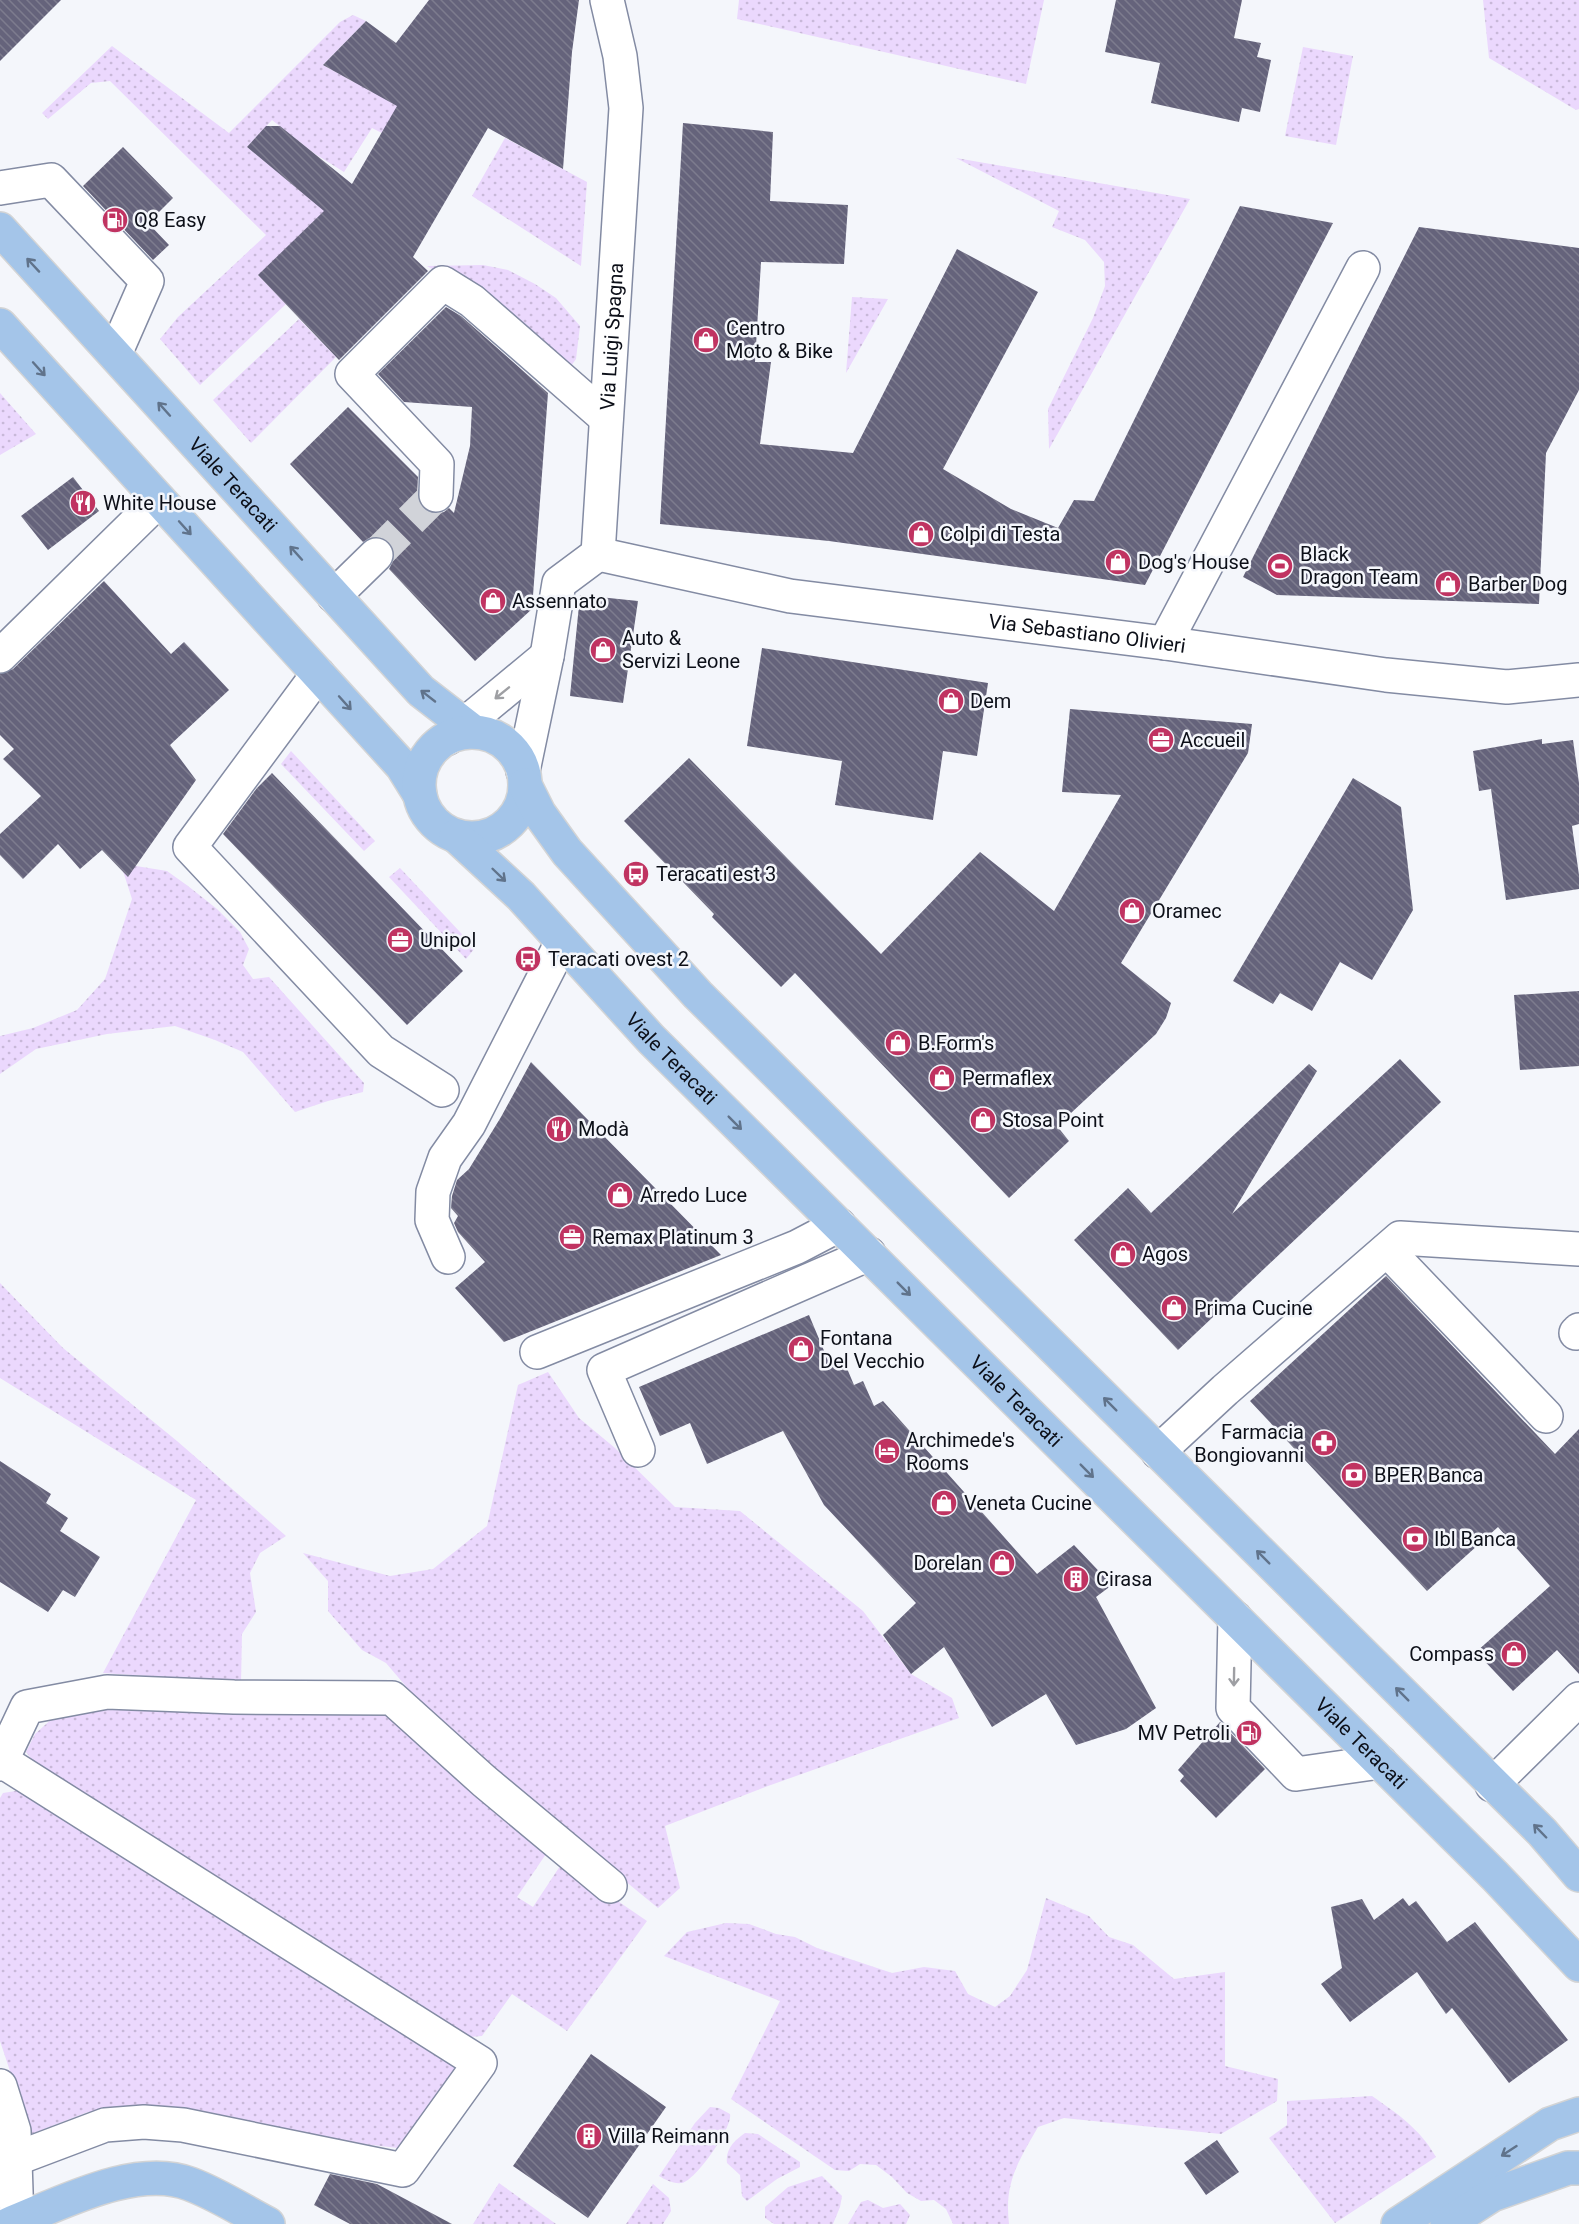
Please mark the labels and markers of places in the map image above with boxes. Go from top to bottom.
fuel station icon: Q8 Easy [100,205,130,235]
place label: Q8 Easy [134,208,207,232]
place label: Centro Moto & Bike [726,316,833,363]
shop icon: Centro Moto & Bike [691,325,721,355]
restaurant icon: White House [68,488,98,518]
place label: White House [103,491,216,515]
shop icon: Colpi di Testa [906,519,936,549]
place label: Colpi di Testa [940,522,1060,546]
place label: Black Dragon Team [1300,542,1419,589]
shop icon: Dog's House [1103,547,1133,577]
place label: Dog's House [1138,550,1249,574]
sports icon: Black Dragon Team [1265,551,1295,581]
shop icon: Barber Dog [1433,569,1463,599]
place label: Barber Dog [1468,572,1567,596]
shop icon: Assennato [478,586,508,616]
place label: Assennato [512,589,607,613]
place label: Auto & Servizi Leone [622,626,740,673]
shop icon: Auto & Servizi Leone [588,635,618,665]
shop icon: Dem [936,686,966,716]
place label: Dem [970,689,1011,713]
office icon: Accueil [1146,725,1176,755]
place label: Accueil [1180,728,1245,752]
bus stop icon: Teracati est 3 [621,859,651,889]
place label: Teracati est 3 [656,862,776,886]
shop icon: Oramec [1117,896,1147,926]
place label: Oramec [1152,899,1222,923]
office icon: Unipol [385,925,415,955]
place label: Unipol [420,928,476,952]
bus stop icon: Teracati ovest 2 [513,944,543,974]
place label: Teracati ovest 2 [548,947,689,971]
shop icon: B.Form's [883,1028,913,1058]
place label: B.Form's [918,1031,994,1055]
shop icon: Permaflex [927,1063,957,1093]
place label: Permaflex [962,1066,1052,1090]
shop icon: Stosa Point [968,1105,998,1135]
place label: Stosa Point [1002,1108,1104,1132]
restaurant icon: Modà [544,1114,574,1144]
place label: Modà [578,1117,629,1141]
shop icon: Arredo Luce [605,1180,635,1210]
place label: Arredo Luce [640,1183,747,1207]
office icon: Remax Platinum 3 [557,1222,587,1252]
place label: Remax Platinum 3 [592,1225,754,1249]
shop icon: Agos [1108,1239,1138,1269]
place label: Agos [1142,1242,1188,1266]
shop icon: Prima Cucine [1159,1293,1189,1323]
place label: Prima Cucine [1194,1296,1313,1320]
place label: Fontana Del Vecchio [820,1326,925,1373]
shop icon: Fontana Del Vecchio [786,1334,816,1364]
place label: Farmacia Bongiovanni [1194,1420,1304,1467]
place label: Archimede's Rooms [906,1428,1015,1475]
pharmacy icon: Farmacia Bongiovanni [1309,1428,1339,1458]
hotel icon: Archimede's Rooms [872,1436,902,1466]
bank icon: BPER Banca [1339,1460,1369,1490]
place label: BPER Banca [1374,1463,1483,1487]
shop icon: Veneta Cucine [929,1488,959,1518]
place label: Veneta Cucine [964,1491,1092,1515]
bank icon: Ibl Banca [1400,1524,1430,1554]
place label: Ibl Banca [1434,1527,1516,1551]
shop icon: Dorelan [987,1548,1017,1578]
place label: Dorelan [913,1551,982,1575]
building icon: Cirasa [1061,1564,1091,1594]
place label: Cirasa [1096,1567,1152,1591]
shop icon: Compass [1499,1639,1529,1669]
place label: Compass [1409,1642,1494,1666]
fuel station icon: MV Petroli [1234,1718,1264,1748]
place label: MV Petroli [1137,1721,1230,1745]
building icon: Villa Reimann [574,2121,604,2151]
place label: Villa Reimann [608,2124,729,2148]

